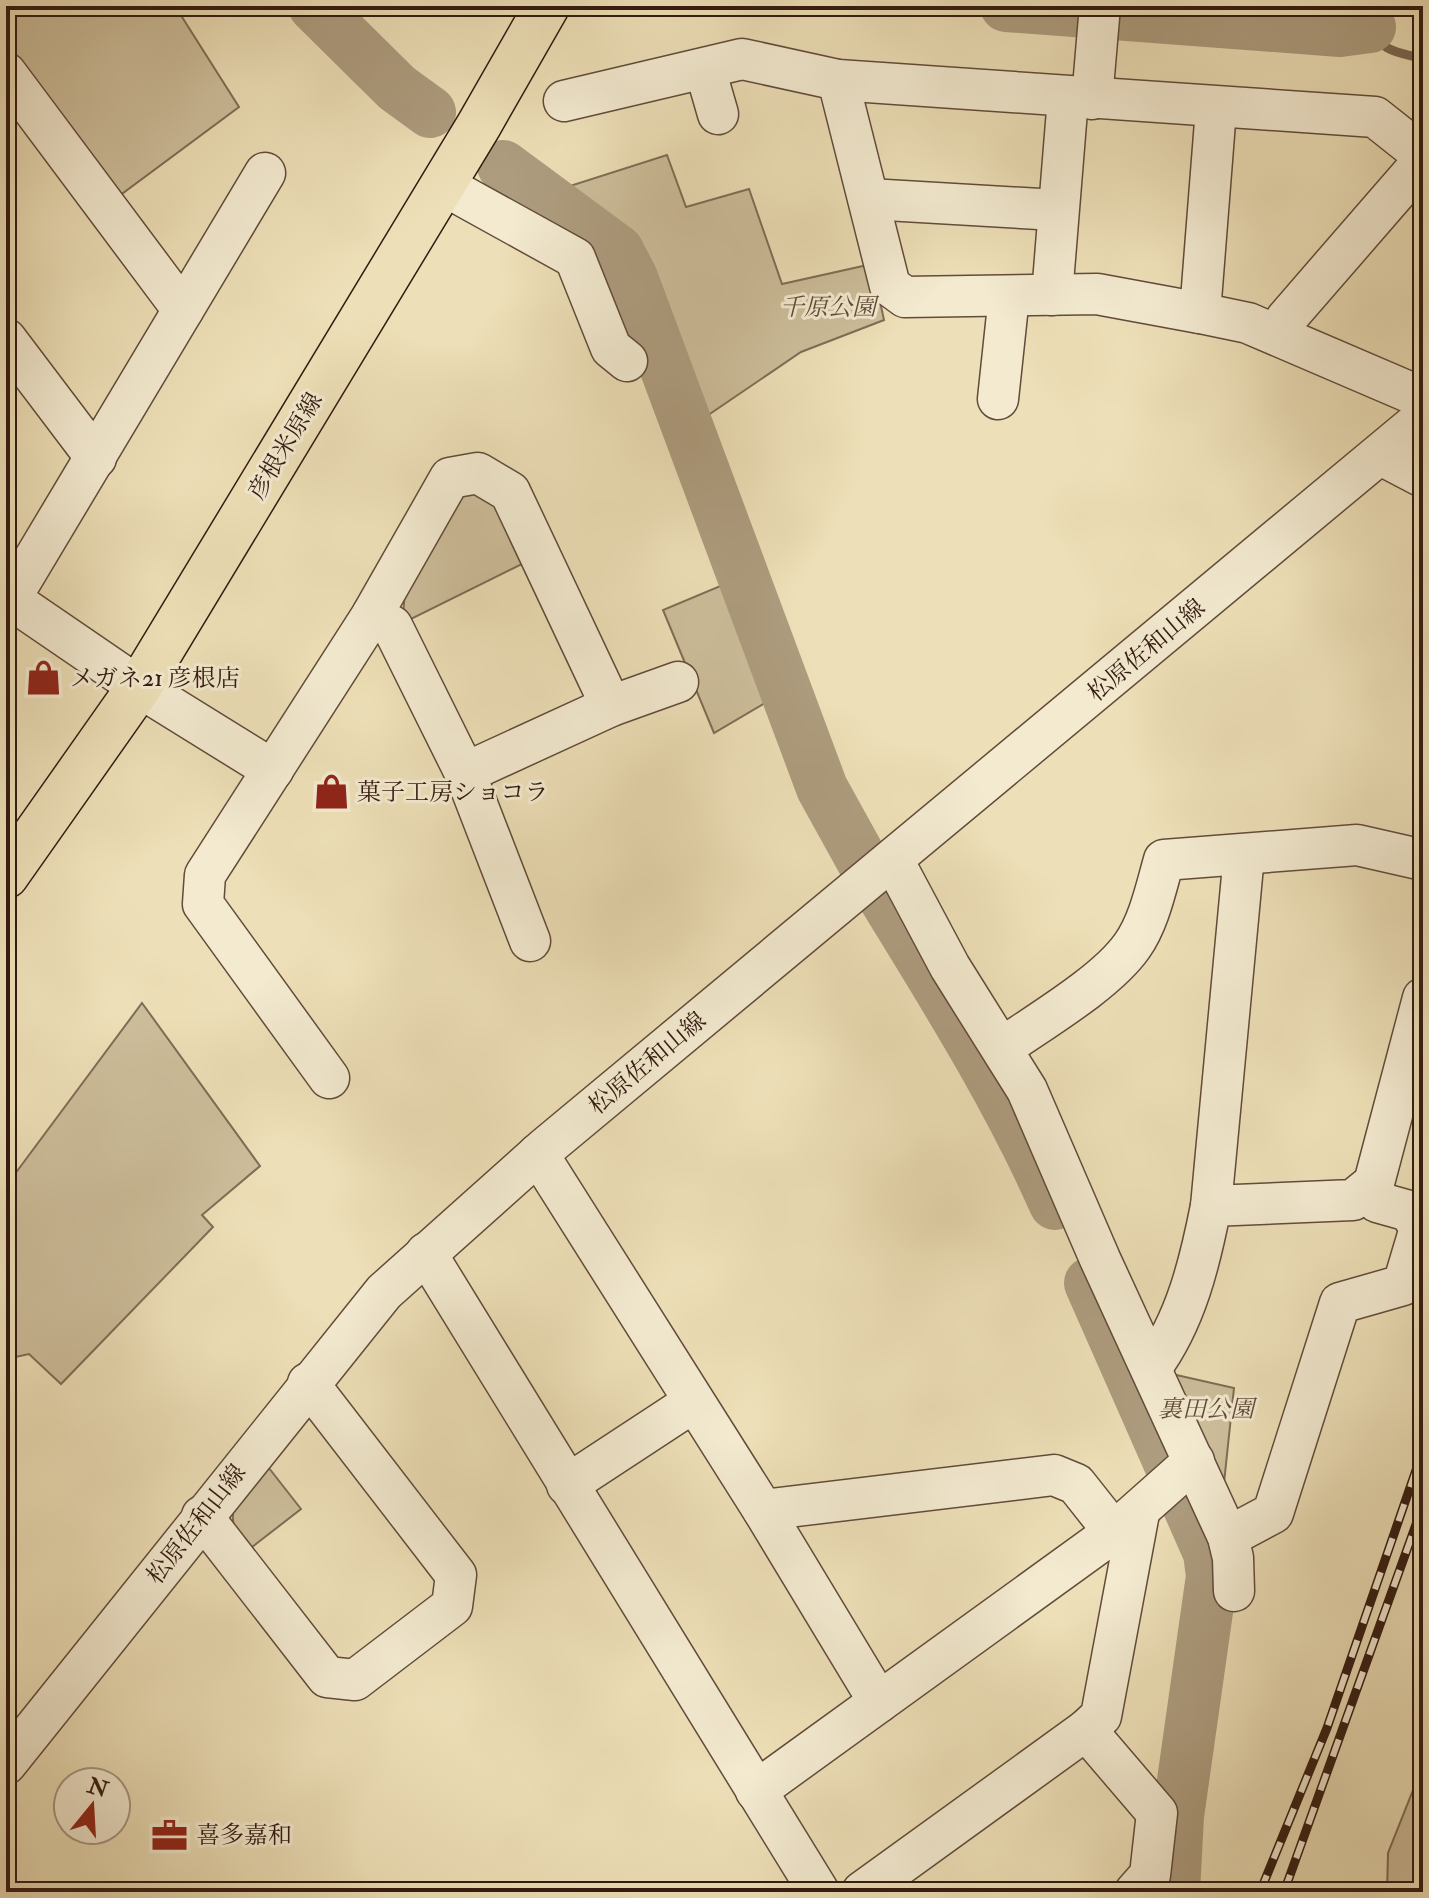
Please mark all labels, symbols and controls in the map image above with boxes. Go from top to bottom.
park label: 千原公園 [780,292,880,323]
street label: 彦根米原線 [241,387,330,506]
street label: 松原佐和山線 [1081,592,1211,709]
shop icon: メガネ21 彦根店 [25,659,63,697]
place label: メガネ21 彦根店 [70,663,240,694]
shop icon: 菓子工房ショコラ [312,773,350,811]
place label: 菓子工房ショコラ [357,777,549,808]
street label: 松原佐和山線 [582,1005,712,1122]
park label: 裏田公園 [1158,1394,1258,1425]
street label: 松原佐和山線 [140,1458,253,1591]
north arrow [52,1766,132,1846]
text: N [83,1771,112,1804]
office icon: 喜多嘉和 [151,1816,189,1854]
place label: 喜多嘉和 [196,1820,292,1851]

